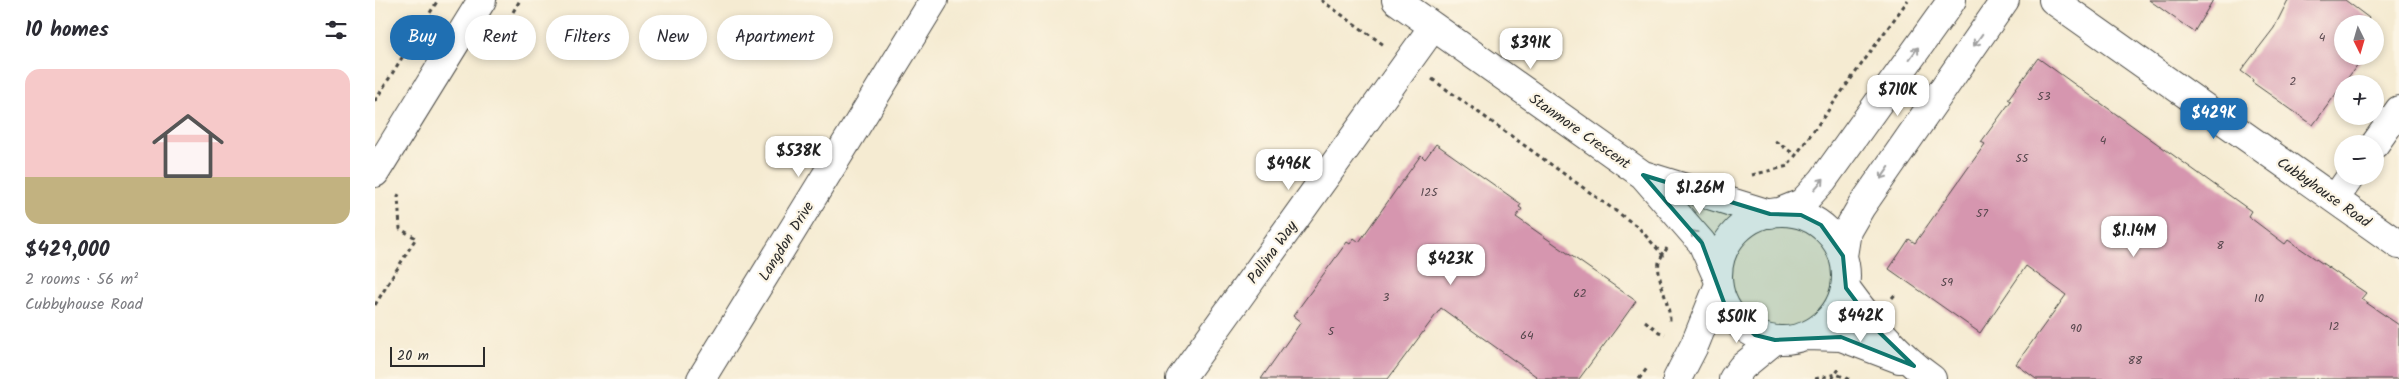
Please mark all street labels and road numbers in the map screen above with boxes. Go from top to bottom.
street label: Stanmore Crescent [1524,88,1635,176]
street label: Cubbyhouse Road [2271,151,2376,235]
street label: Langdon Drive [753,197,821,286]
street label: Pallina Way [1242,215,1305,289]

